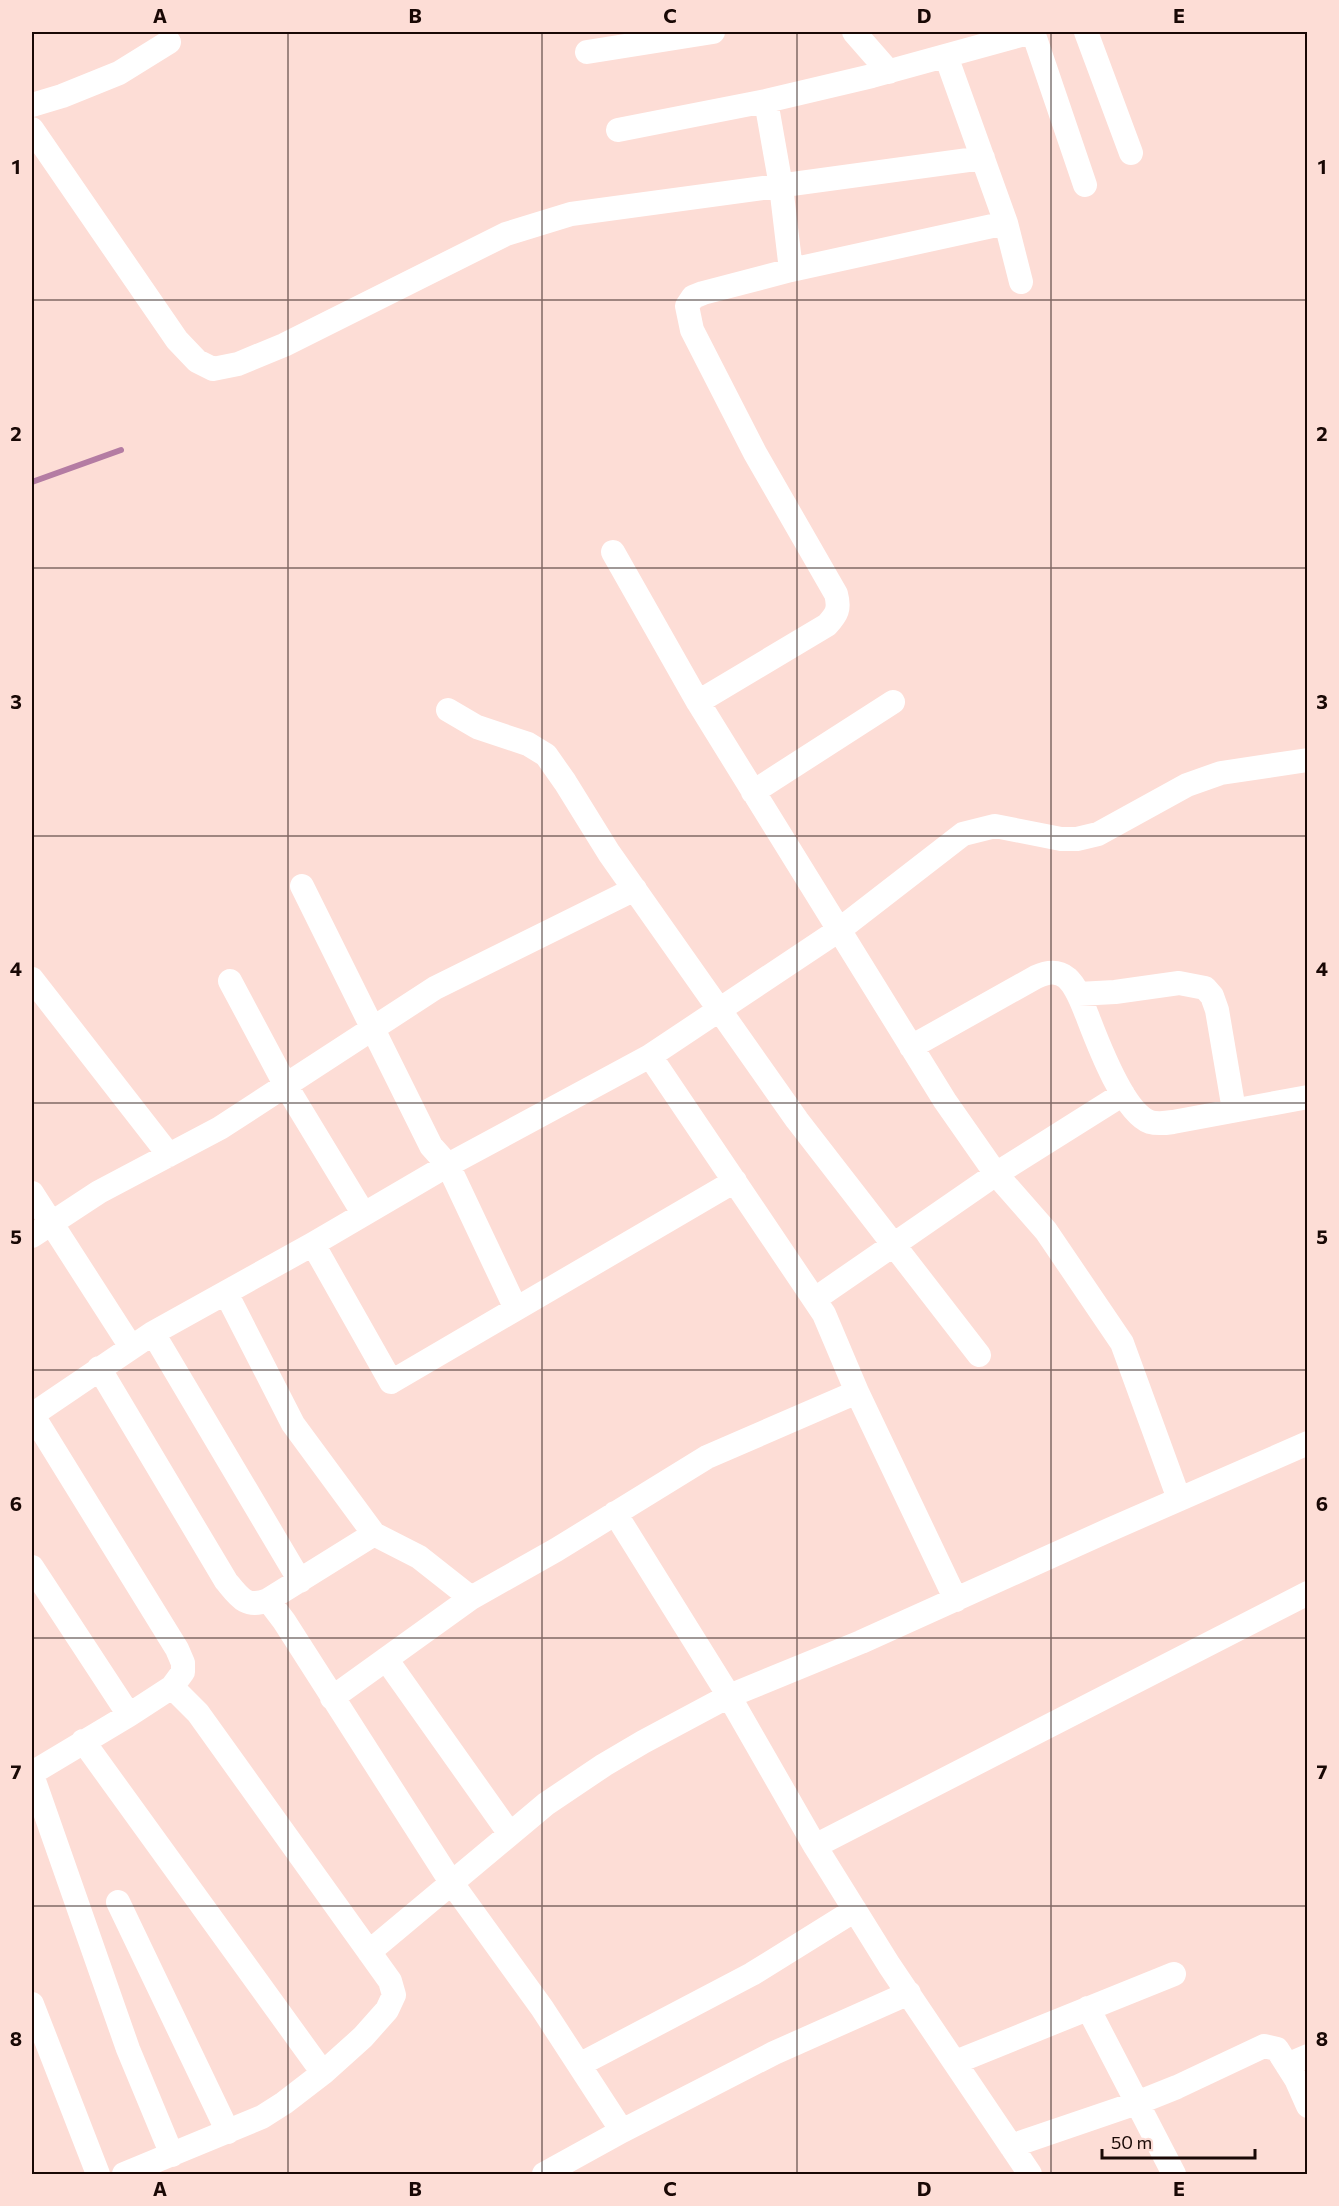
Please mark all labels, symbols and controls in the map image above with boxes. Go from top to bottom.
text: A [153,3,167,27]
text: B [408,3,422,27]
text: C [663,3,677,27]
text: D [917,3,931,27]
text: E [1173,3,1185,27]
text: 1 [11,154,21,178]
text: 1 [1317,154,1327,178]
text: 2 [10,421,22,445]
text: 2 [1316,421,1328,445]
text: 3 [10,689,22,713]
text: 3 [1316,689,1328,713]
text: 4 [10,956,22,980]
text: 4 [1316,956,1328,980]
text: 5 [10,1224,22,1248]
text: 5 [1316,1224,1328,1248]
text: 6 [10,1491,22,1515]
text: 6 [1316,1491,1328,1515]
text: 7 [11,1759,22,1783]
text: 7 [1317,1759,1328,1783]
text: 8 [10,2026,22,2050]
text: 8 [1316,2026,1328,2050]
scale bar [1102,2122,1255,2160]
text: 50 m [1111,2131,1152,2153]
text: A [153,2176,167,2200]
text: B [408,2176,422,2200]
text: C [663,2176,677,2200]
text: D [917,2176,931,2200]
text: E [1173,2176,1185,2200]

